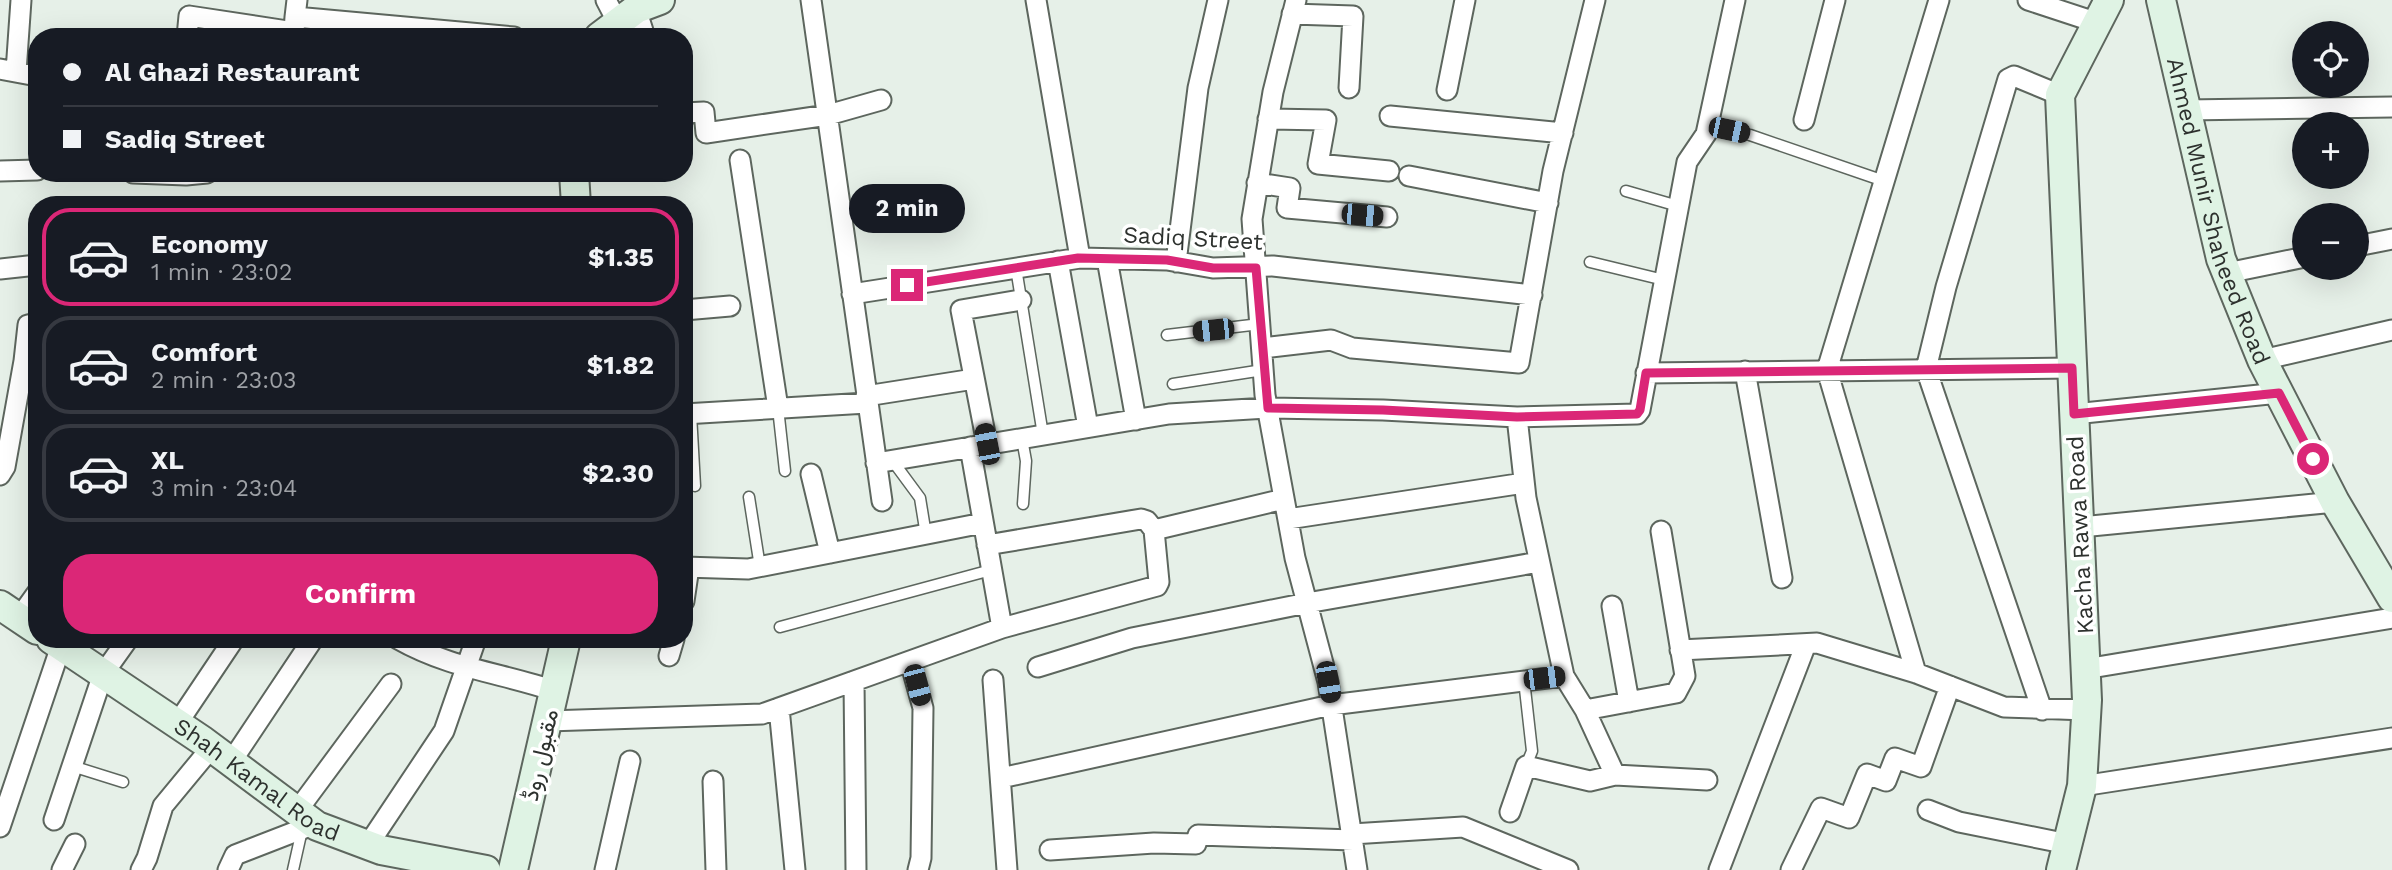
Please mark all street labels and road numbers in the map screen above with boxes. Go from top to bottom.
street label: Ahmed Munir Shaheed Road [2161,55,2275,369]
street label: Sadiq Street [1123,221,1264,256]
street label: Kacha Rawa Road [2062,435,2099,635]
street label: مقبول روڈ [517,707,565,804]
street label: Shah Kamal Road [169,713,343,847]

